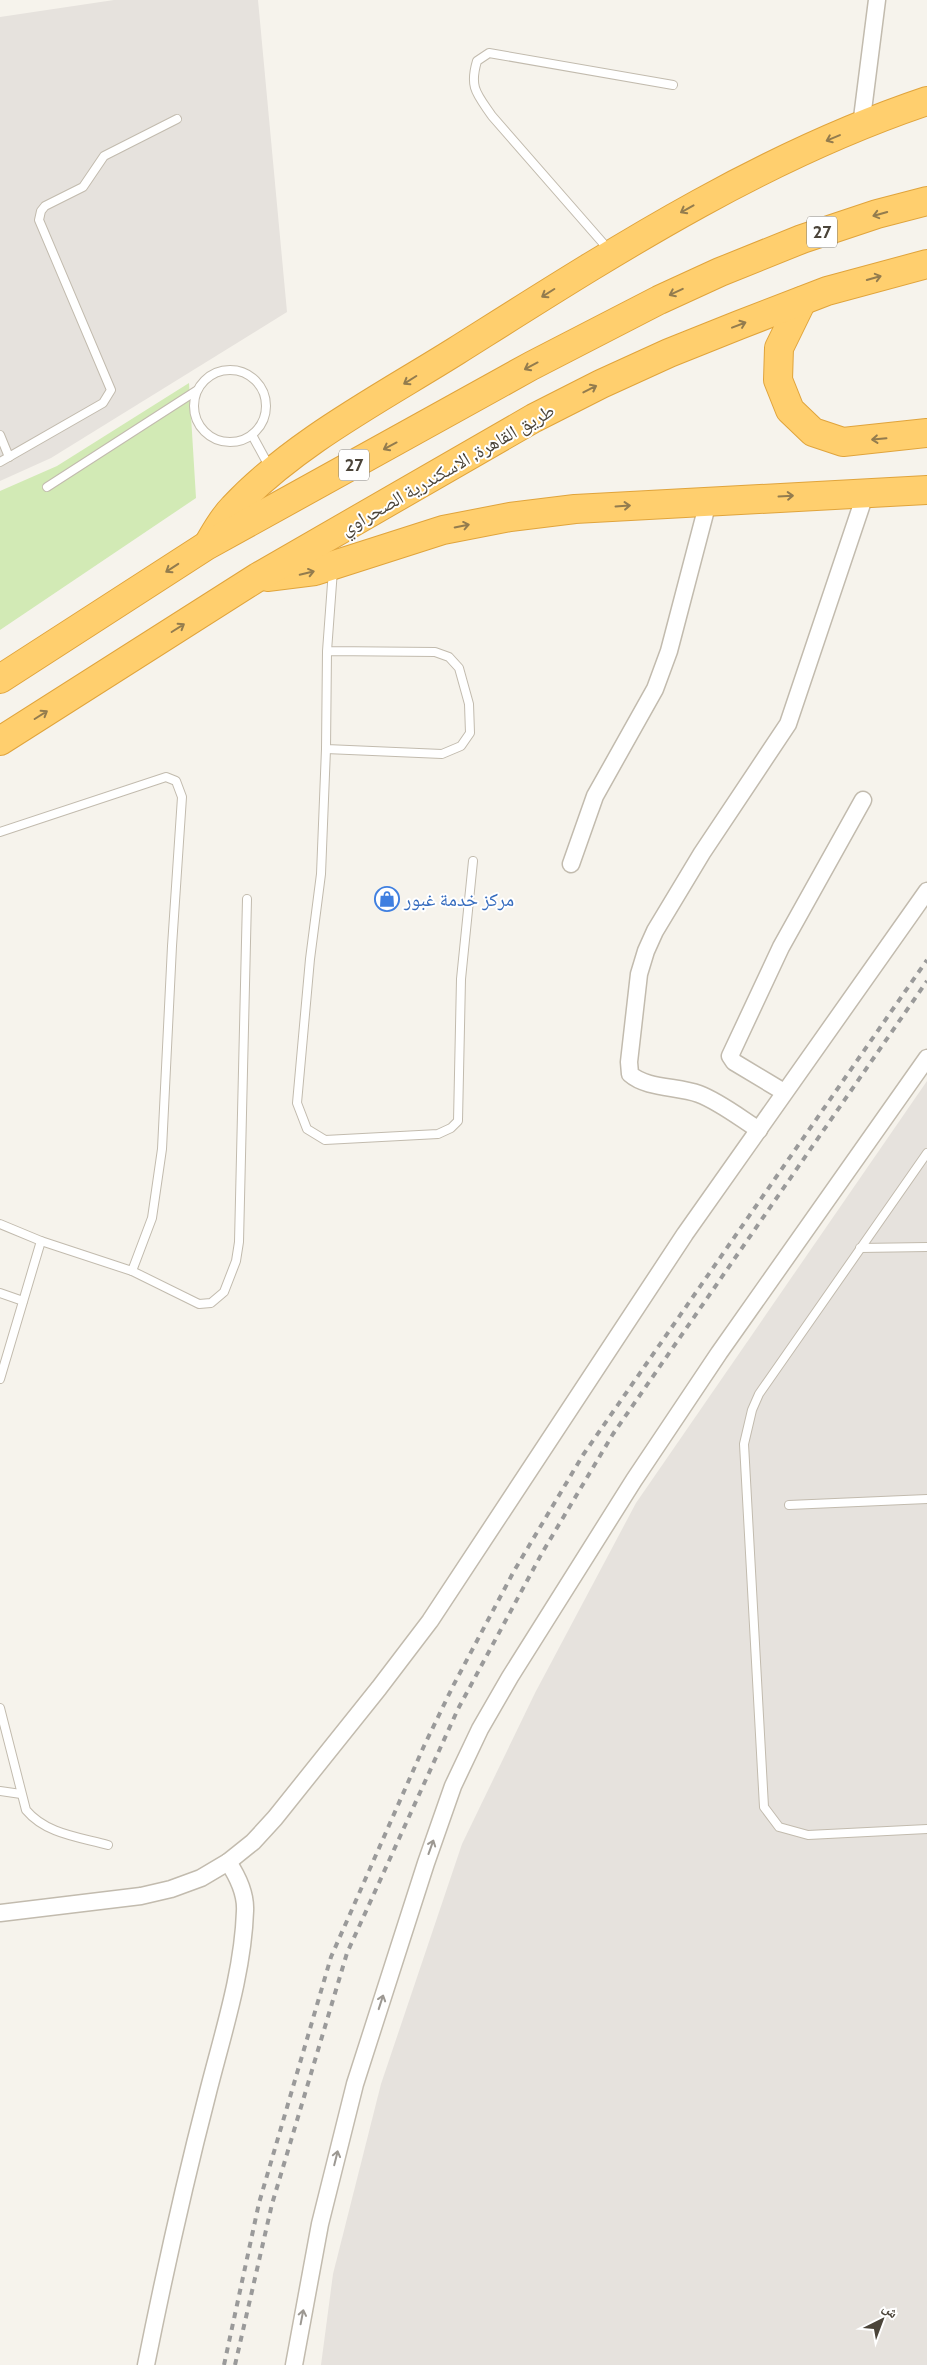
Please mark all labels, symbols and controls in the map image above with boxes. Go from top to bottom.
one-way arrow [826,133,841,143]
one-way arrow [680,205,695,214]
one-way arrow [872,209,888,219]
road number: 27 [807,216,837,248]
one-way arrow [865,273,881,282]
one-way arrow [541,288,555,299]
one-way arrow [669,288,684,298]
one-way arrow [731,320,746,329]
one-way arrow [524,361,539,371]
one-way arrow [404,375,418,385]
one-way arrow [582,384,597,393]
street label: طريق القاهرة, الاسكندرية الصحراوي [336,399,560,543]
one-way arrow [871,434,887,444]
one-way arrow [382,441,397,451]
road number: 27 [339,450,369,480]
one-way arrow [777,492,793,501]
one-way arrow [615,502,631,511]
one-way arrow [454,521,470,531]
one-way arrow [165,563,179,574]
one-way arrow [298,568,314,577]
one-way arrow [171,623,185,633]
one-way arrow [34,710,48,720]
shop icon: مركز خدمة غبور [374,886,400,912]
place label: مركز خدمة غبور [403,888,514,911]
one-way arrow [427,1840,436,1856]
one-way arrow [377,1994,387,2010]
one-way arrow [332,2151,342,2167]
north arrow [857,2295,907,2345]
text: ش [879,2299,902,2322]
one-way arrow [298,2309,308,2325]

